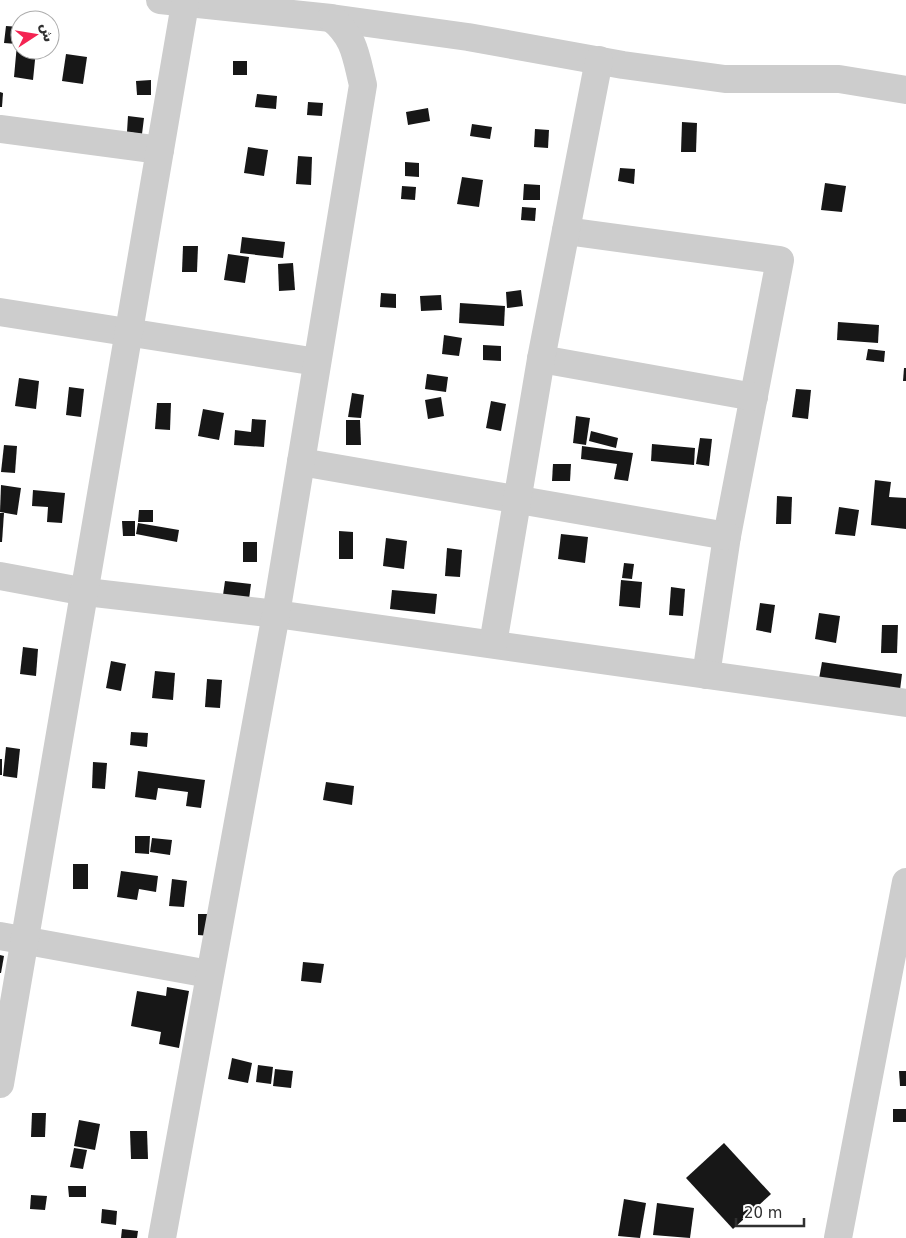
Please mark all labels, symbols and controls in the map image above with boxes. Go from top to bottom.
north arrow [10,10,60,60]
text: ش [38,21,58,43]
scale bar [736,1196,804,1228]
text: 20 m [744,1204,782,1222]

